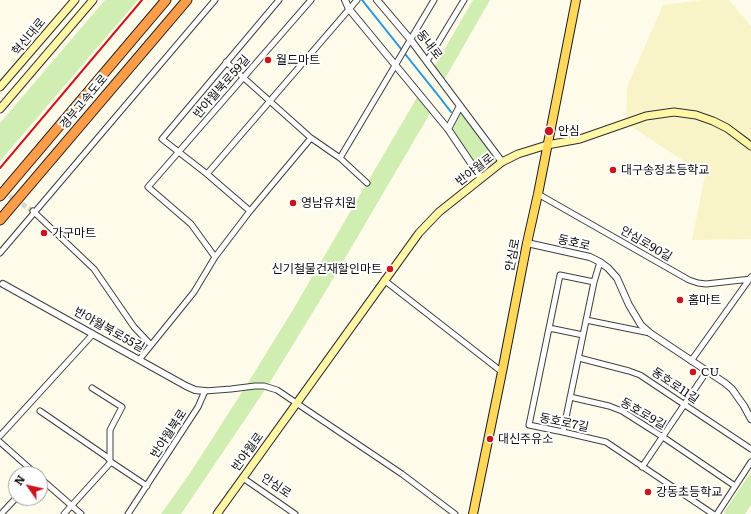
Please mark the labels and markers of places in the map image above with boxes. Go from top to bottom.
place label: 월드마트 [276,53,320,67]
marker: 월드마트 [263,55,273,65]
place label: 안심 [558,124,580,138]
marker: 안심 [543,125,555,137]
place label: 대구송정초등학교 [621,163,709,177]
marker: 대구송정초등학교 [608,165,618,175]
place label: 영남유치원 [301,196,356,210]
marker: 영남유치원 [288,198,298,208]
place label: 가구마트 [52,226,96,240]
marker: 가구마트 [39,228,49,238]
place label: 신기철물건재할인마트 [272,262,382,276]
marker: 신기철물건재할인마트 [385,264,395,274]
place label: 홈마트 [688,293,721,307]
marker: 홈마트 [675,295,685,305]
place label: CU [701,365,719,379]
marker: CU [688,367,698,377]
place label: 대신주유소 [498,432,553,446]
marker: 대신주유소 [485,434,495,444]
place label: 강동초등학교 [656,485,722,499]
marker: 강동초등학교 [643,487,653,497]

